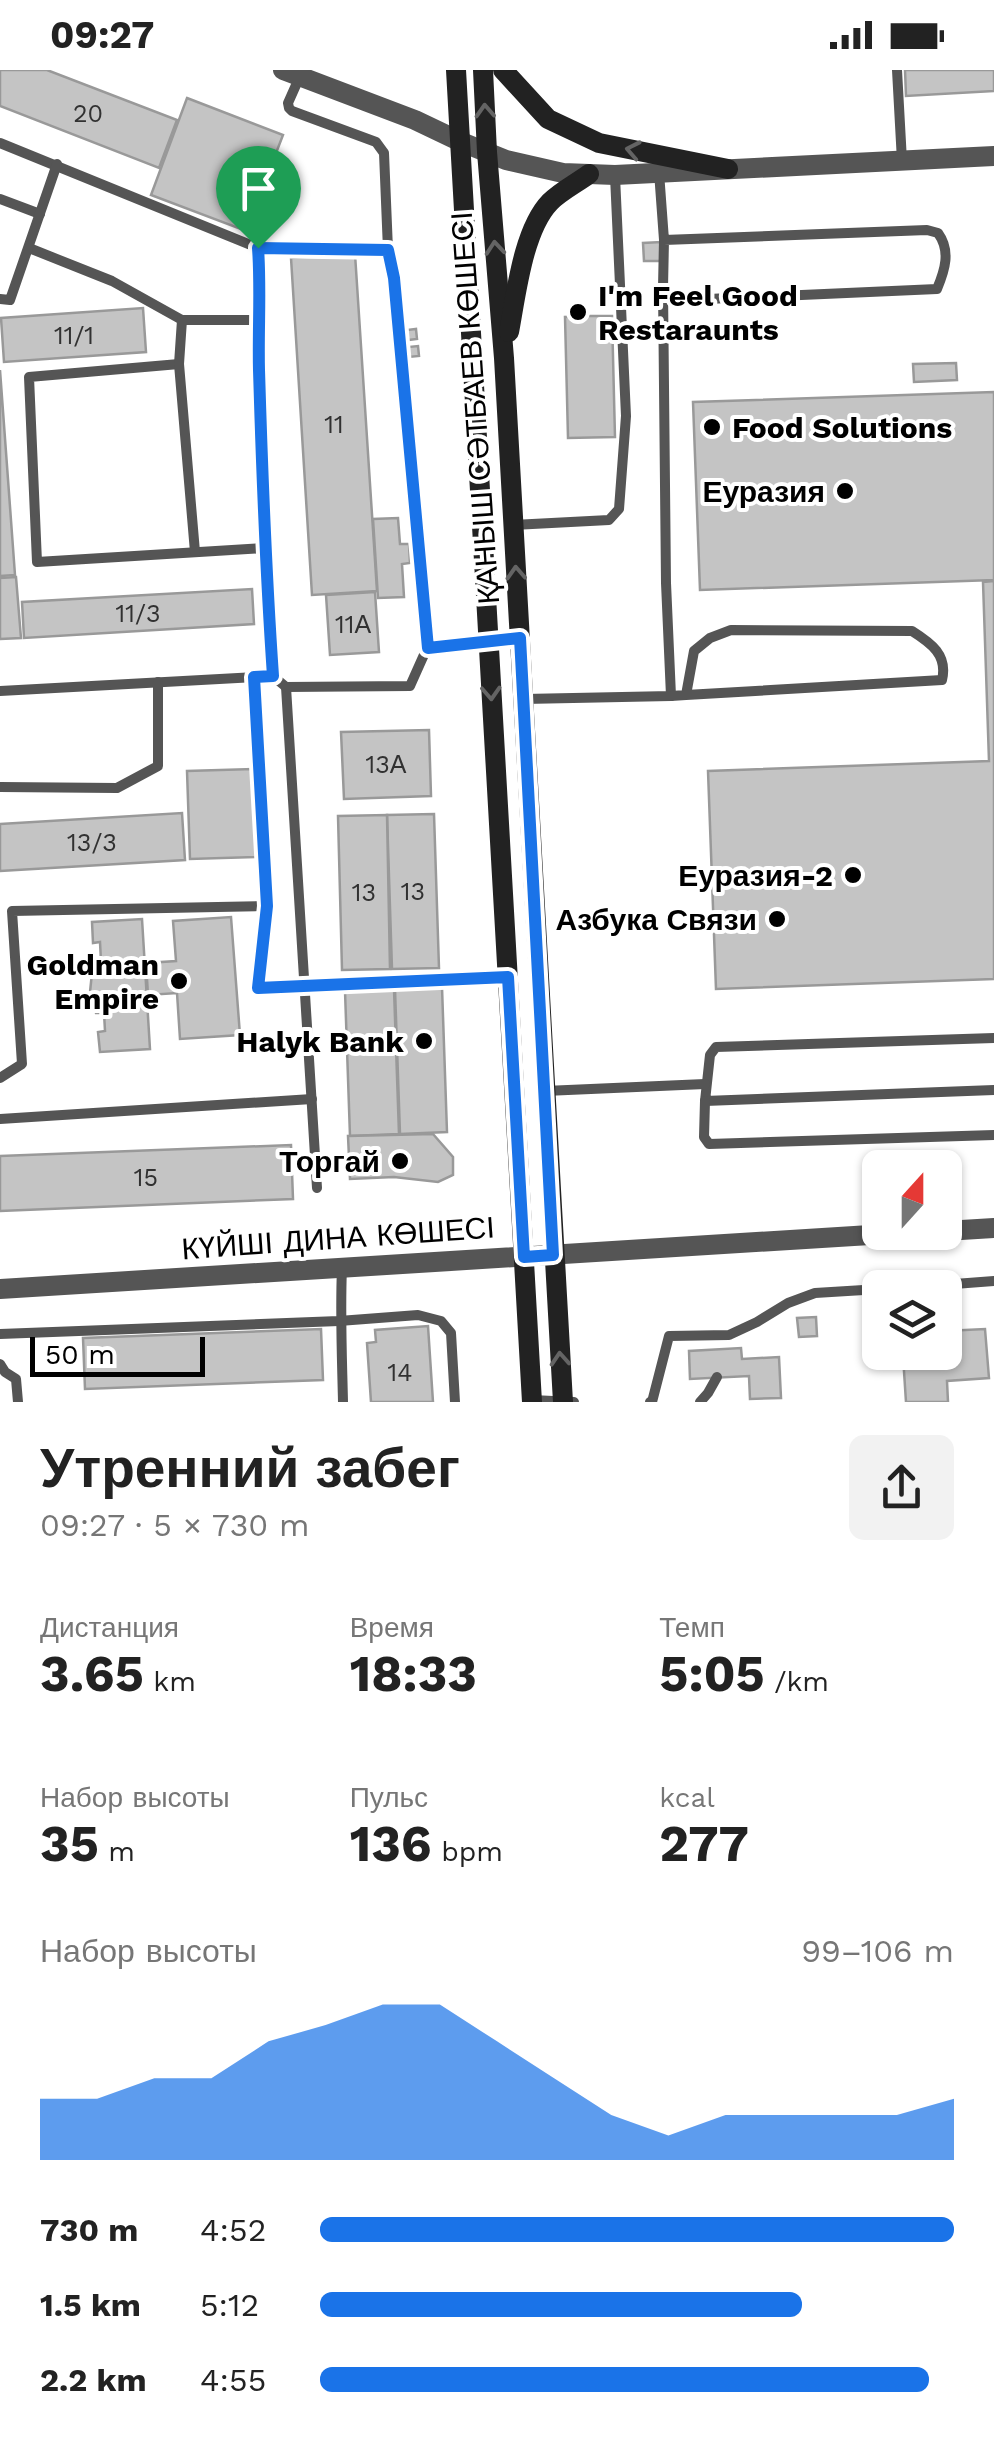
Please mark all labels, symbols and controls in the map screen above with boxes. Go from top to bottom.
text: 09:27 [50,13,154,57]
house number: 20 [73,99,103,128]
one-way arrow [475,102,496,118]
one-way arrow [625,140,642,161]
pin [216,146,301,249]
icon: arrive [231,161,286,216]
street label: ҚАНЫШ СӘТБАЕВ КӨШЕСІ [444,210,506,606]
one-way arrow [485,240,507,256]
place label: I'm Feel Good Restaraunts [598,278,798,347]
marker: I'm Feel Good Restaraunts [567,301,589,323]
house number: 11/1 [54,321,94,350]
house number: 11 [324,410,344,439]
place label: Food Solutions [732,410,952,445]
marker: Food Solutions [701,416,723,438]
place label: Еуразия [702,474,825,509]
marker: Еуразия [834,480,856,502]
one-way arrow [506,564,527,580]
house number: 11/3 [115,599,161,628]
house number: 11А [335,610,371,639]
one-way arrow [480,685,501,701]
house number: 13А [366,750,407,779]
house number: 13/3 [67,828,117,857]
place label: Еуразия-2 [678,858,833,893]
marker: Еуразия-2 [842,864,864,886]
house number: 13 [401,877,425,906]
house number: 13 [352,878,376,907]
place label: Азбука Связи [556,902,757,937]
marker: Азбука Связи [766,908,788,930]
place label: Goldman Empire [27,947,159,1016]
marker: Goldman Empire [168,970,190,992]
place label: Halyk Bank [236,1024,404,1059]
marker: Halyk Bank [413,1030,435,1052]
place label: Торгай [279,1144,380,1179]
marker: Торгай [389,1150,411,1172]
north arrow [862,1150,962,1250]
map controls [862,1150,962,1370]
house number: 15 [134,1163,158,1192]
street label: КҮЙШІ ДИНА КӨШЕСІ [180,1210,496,1266]
button: layers [862,1270,962,1370]
scale bar [30,1332,205,1376]
text: 50 m [45,1338,115,1371]
one-way arrow [550,1351,571,1367]
house number: 14 [387,1358,413,1387]
button: share [849,1435,954,1540]
text: Утренний забег [40,1436,460,1500]
text: 09:27 · 5 × 730 m [40,1506,310,1544]
text: Дистанция [40,1611,179,1644]
text: Время [350,1611,434,1644]
text: Темп [659,1611,725,1644]
text: 3.65 [40,1644,144,1703]
text: 18:33 [350,1644,477,1703]
text: 5:05 [659,1644,765,1703]
text: km [144,1665,196,1698]
text: /km [765,1665,829,1698]
text: Набор высоты [40,1781,230,1814]
text: Пульс [350,1781,428,1814]
text: kcal [659,1781,715,1814]
text: 35 [40,1814,99,1873]
text: 136 [350,1814,432,1873]
text: 277 [659,1814,749,1873]
text: m [99,1835,135,1868]
text: bpm [432,1835,503,1868]
text: Набор высоты [40,1932,257,1970]
text: 99–106 m [801,1932,954,1970]
text: 730 m [40,2211,138,2249]
text: 4:52 [200,2211,266,2249]
text: 1.5 km [40,2286,141,2324]
text: 5:12 [200,2286,259,2324]
text: 2.2 km [40,2361,147,2399]
text: 4:55 [200,2361,266,2399]

